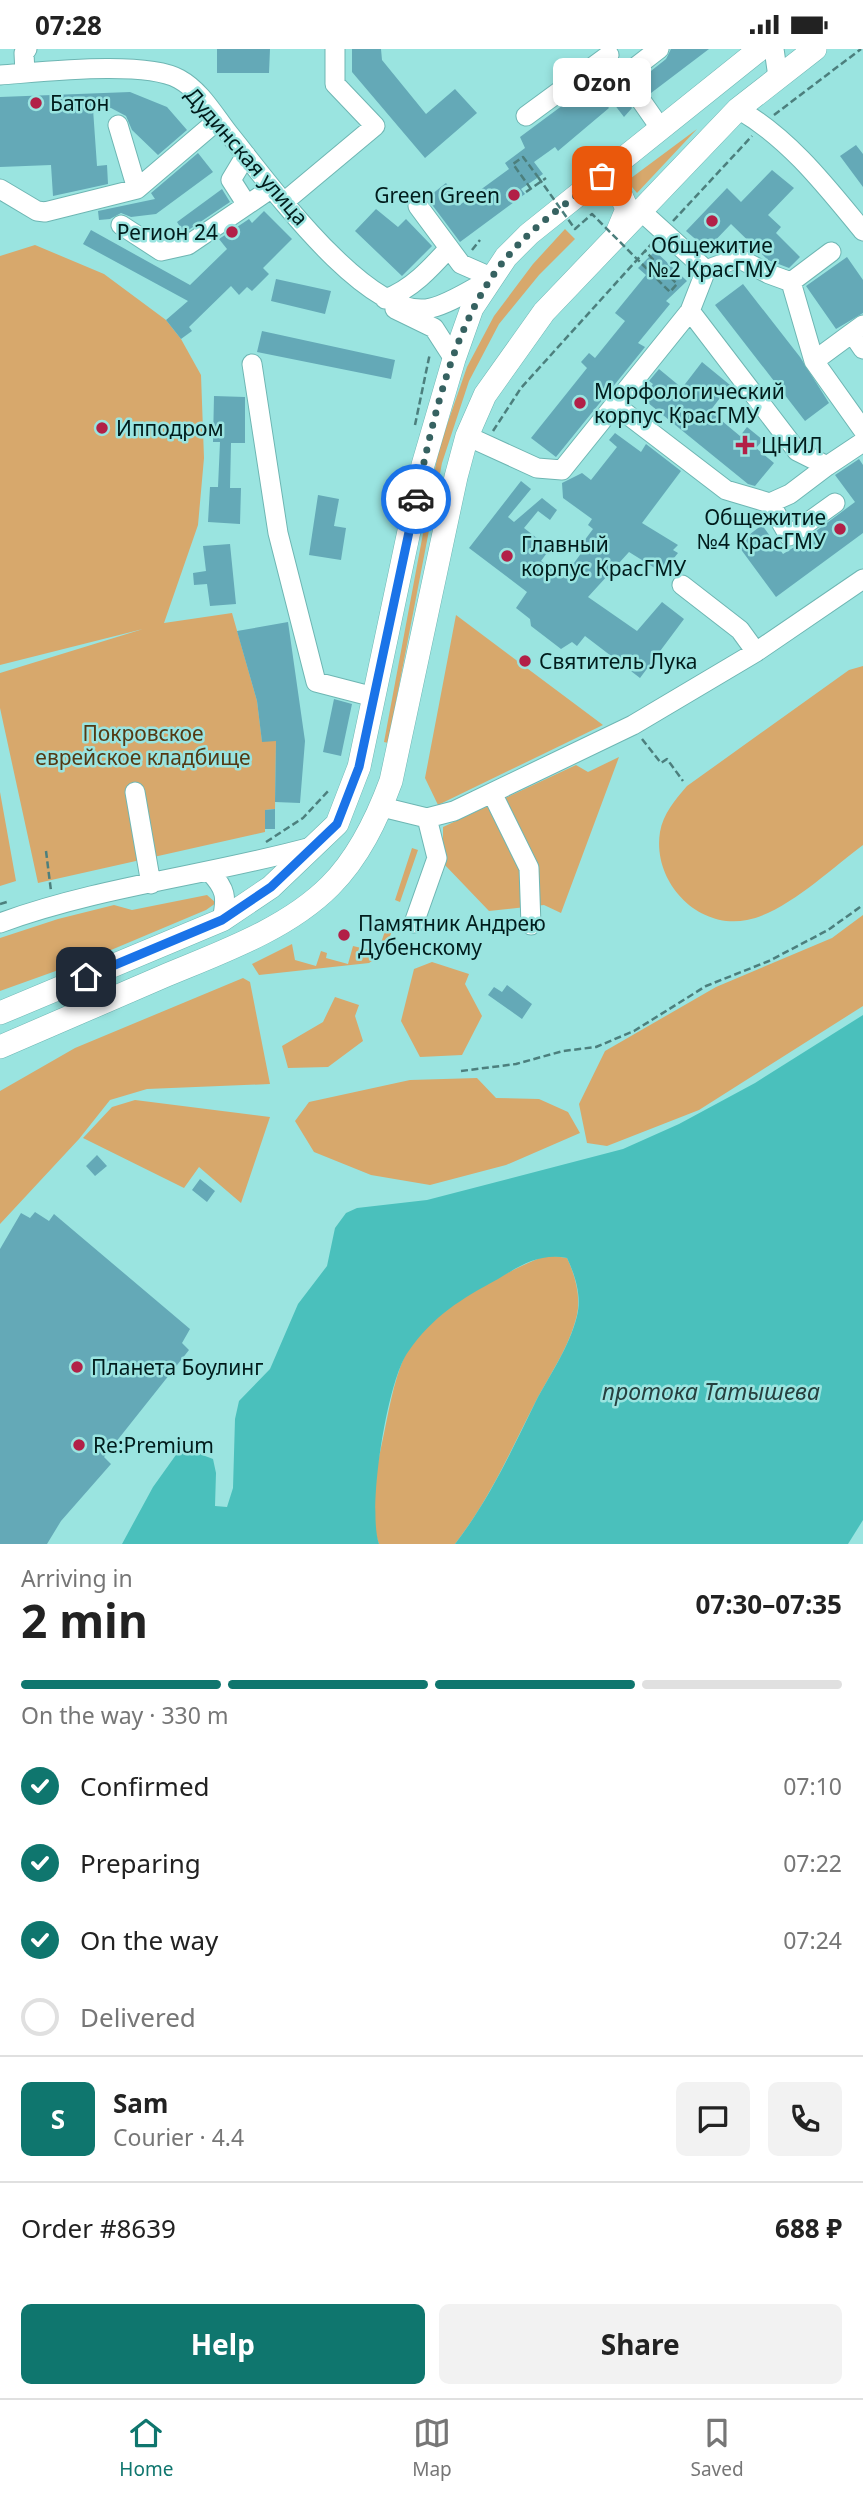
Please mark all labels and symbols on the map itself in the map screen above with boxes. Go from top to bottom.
callout: Ozon [553,57,651,106]
street label: Дудинская улица [179,81,315,231]
place label: Батон [50,89,109,117]
marker: Батон [28,95,44,111]
pin [572,146,632,206]
place label: Green Green [374,181,500,209]
marker: Green Green [506,187,522,203]
marker: Общежитие №2 КрасГМУ [704,213,720,229]
place label: Регион 24 [117,218,218,246]
marker: Регион 24 [224,224,240,240]
place label: Общежитие №2 КрасГМУ [647,231,777,283]
place label: Морфологический корпус КрасГМУ [594,377,785,429]
marker: Морфологический корпус КрасГМУ [572,395,588,411]
place label: Ипподром [116,414,224,442]
marker: Ипподром [94,420,110,436]
place label: ЦНИЛ [761,431,823,459]
marker: ЦНИЛ [735,435,755,455]
courier [381,464,451,534]
place label: Общежитие №4 КрасГМУ [697,503,826,555]
marker: Общежитие №4 КрасГМУ [832,521,848,537]
place label: Главный корпус КрасГМУ [521,530,686,582]
marker: Главный корпус КрасГМУ [499,548,515,564]
place label: Святитель Лука [539,647,697,675]
marker: Святитель Лука [517,653,533,669]
park label: Покровское еврейское кладбище [35,719,251,771]
place label: Памятник Андрею Дубенскому [358,909,546,961]
marker: Памятник Андрею Дубенскому [336,927,352,943]
pin [56,947,116,1007]
place label: Планета Боулинг [91,1353,263,1381]
marker: Планета Боулинг [69,1359,85,1375]
water label: протока Татышева [602,1375,820,1407]
place label: Re:Premium [93,1431,214,1459]
marker: Re:Premium [71,1437,87,1453]

